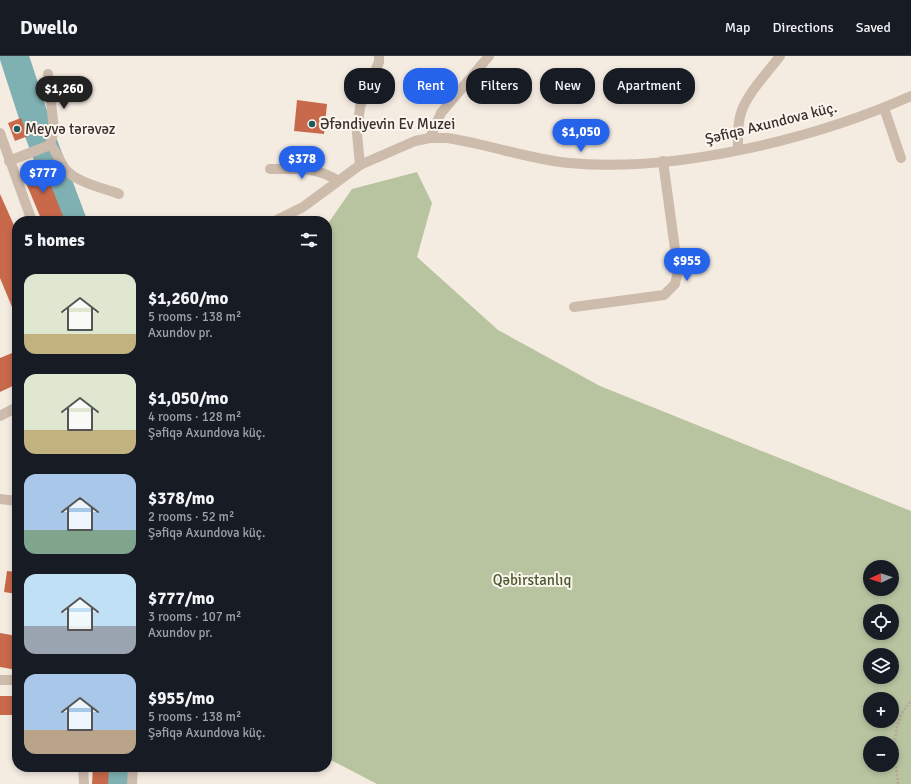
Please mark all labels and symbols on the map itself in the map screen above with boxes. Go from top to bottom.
pin: $1,260 [31,76,97,110]
street label: Şəfiqə Axundova küç. [703,98,839,148]
place label: Əfəndiyevin Ev Muzei [320,115,455,133]
marker: Əfəndiyevin Ev Muzei [307,119,317,129]
pin: $1,050 [548,119,614,153]
place label: Meyvə tərəvəz [25,120,116,138]
marker: Meyvə tərəvəz [12,124,22,134]
pin: $378 [278,146,326,180]
pin: $777 [19,160,67,194]
pin: $955 [663,248,711,282]
north arrow [863,560,899,596]
park label: Qəbirstanlıq [493,571,571,589]

